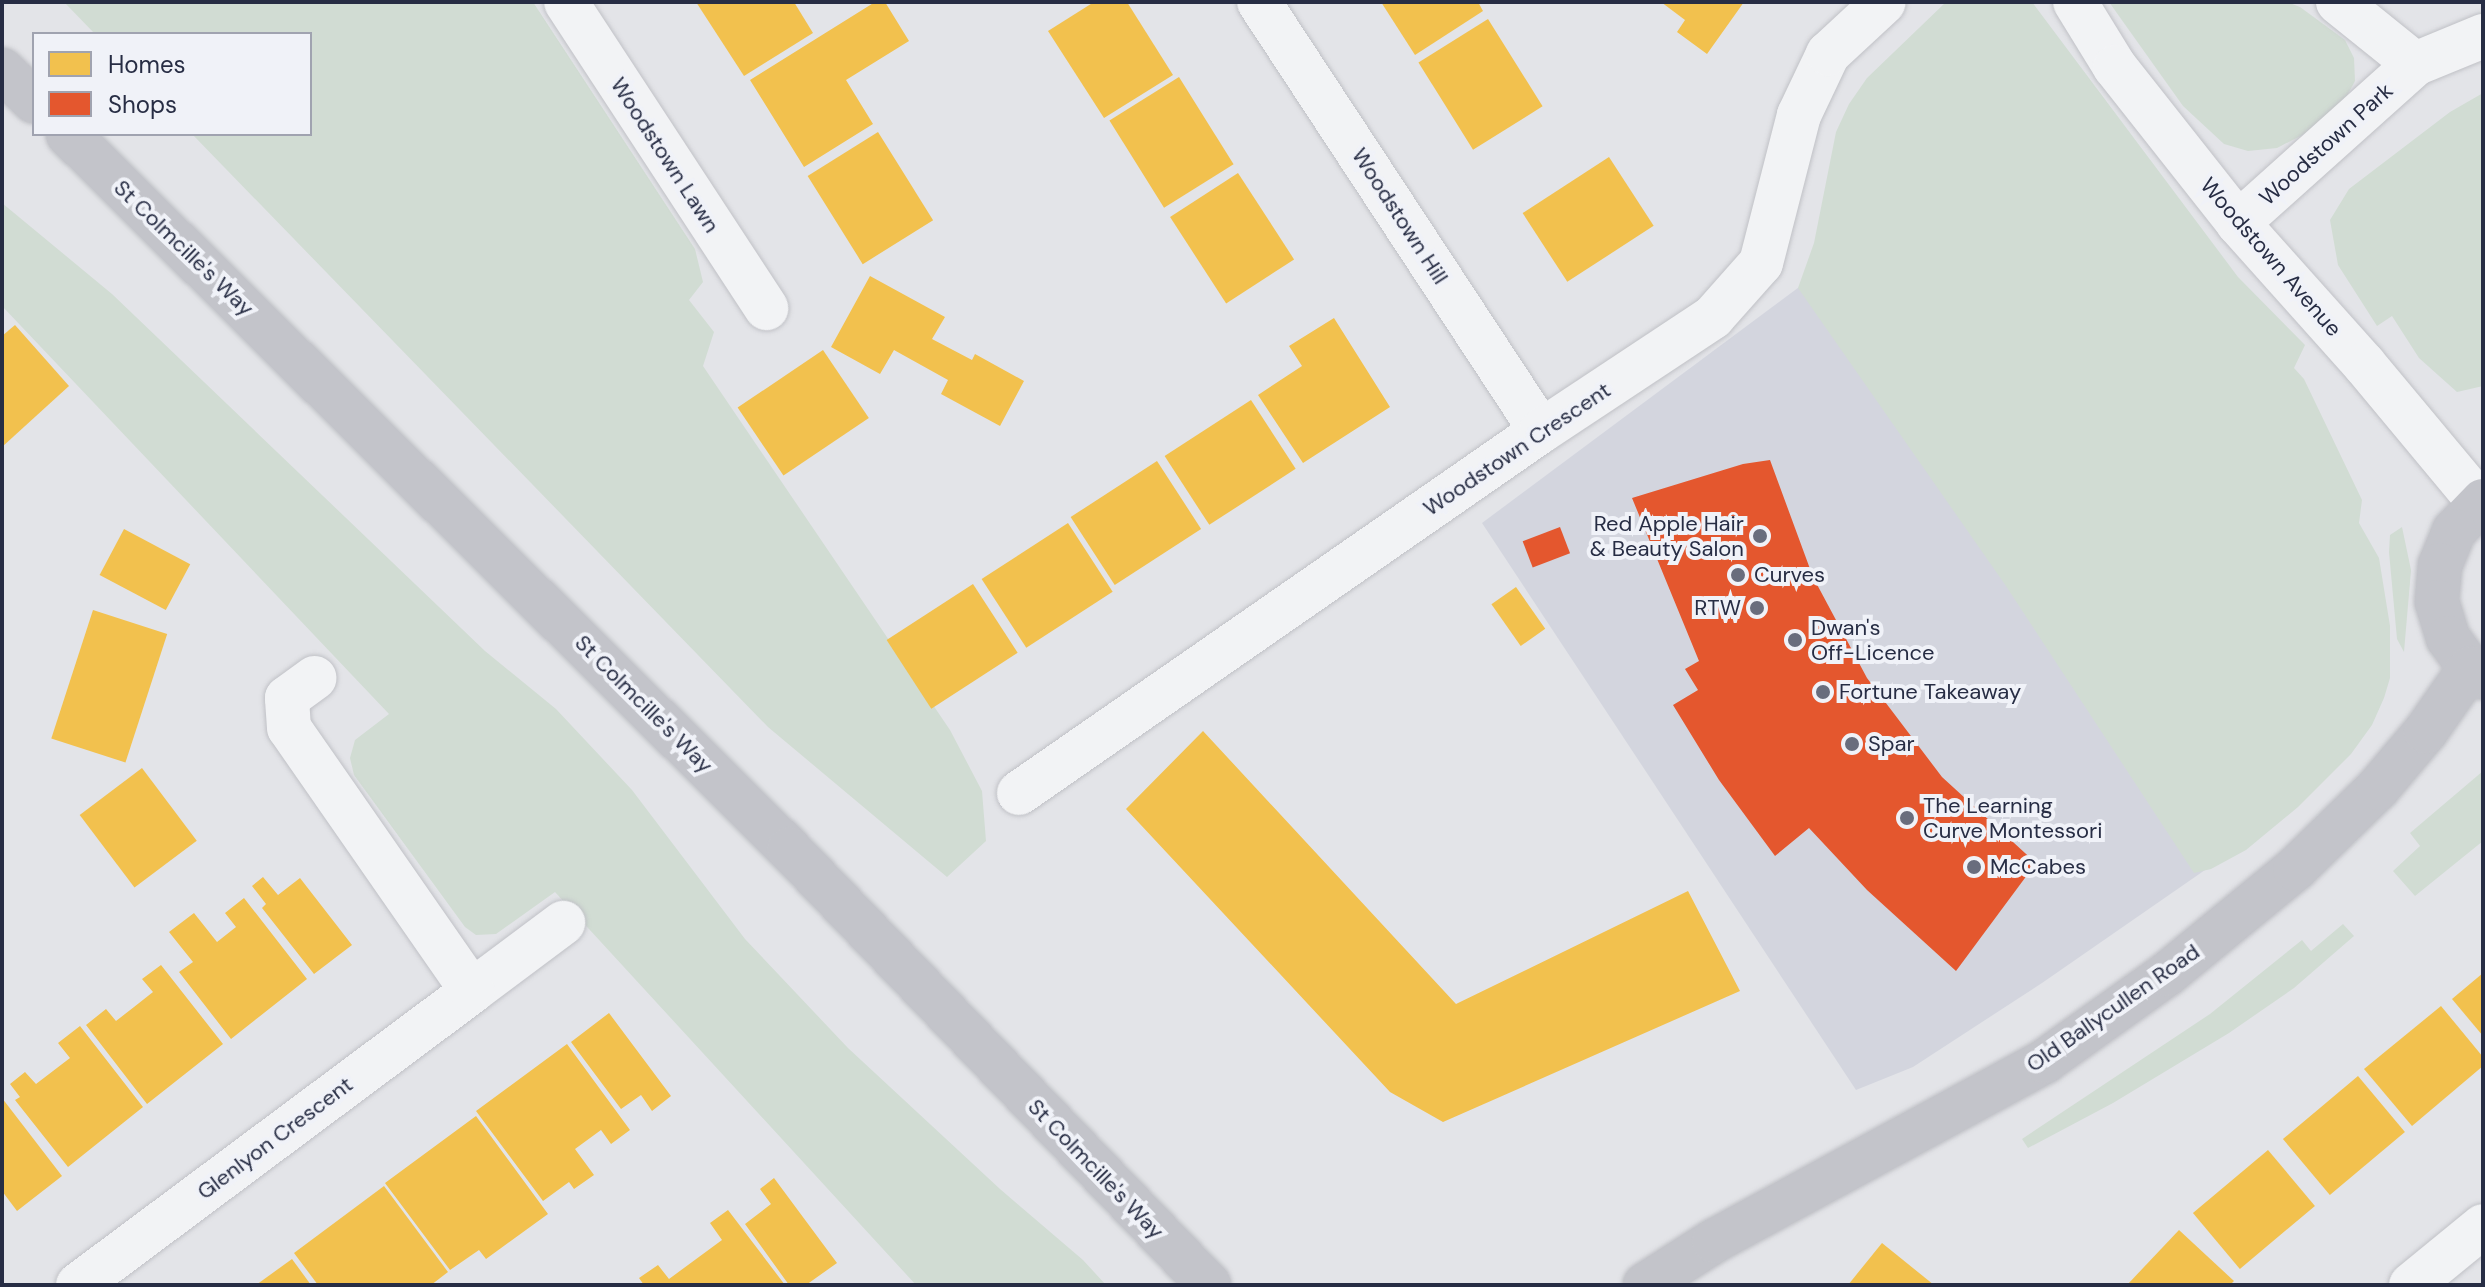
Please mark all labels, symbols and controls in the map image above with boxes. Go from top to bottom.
legend [32,32,312,136]
text: Homes [108,49,186,80]
street label: Woodstown Lawn [605,73,725,237]
street label: Woodstown Park [2254,77,2398,211]
text: Shops [108,89,177,120]
street label: Woodstown Hill [1346,143,1454,289]
street label: Woodstown Avenue [2195,172,2347,342]
street label: St Colmcille's Way [109,175,259,321]
street label: Woodstown Crescent [1418,376,1616,522]
place label: Red Apple Hair & Beauty Salon [1590,510,1744,562]
marker: Red Apple Hair & Beauty Salon [1751,527,1769,545]
place label: Curves [1754,562,1825,588]
marker: Curves [1729,566,1747,584]
place label: RTW [1694,595,1741,621]
marker: RTW [1748,599,1766,617]
place label: Dwan's Off-Licence [1811,614,1935,666]
street label: St Colmcille's Way [570,630,718,778]
marker: Dwan's Off-Licence [1786,631,1804,649]
place label: Fortune Takeaway [1839,679,2021,705]
marker: Fortune Takeaway [1814,683,1832,701]
place label: Spar [1868,731,1915,757]
marker: Spar [1843,735,1861,753]
place label: The Learning Curve Montessori [1923,792,2102,844]
marker: The Learning Curve Montessori [1898,809,1916,827]
place label: McCabes [1990,854,2086,880]
marker: McCabes [1965,858,1983,876]
street label: Old Ballycullen Road [2021,938,2205,1078]
street label: Glenlyon Crescent [192,1071,358,1205]
street label: St Colmcille's Way [1023,1094,1169,1244]

